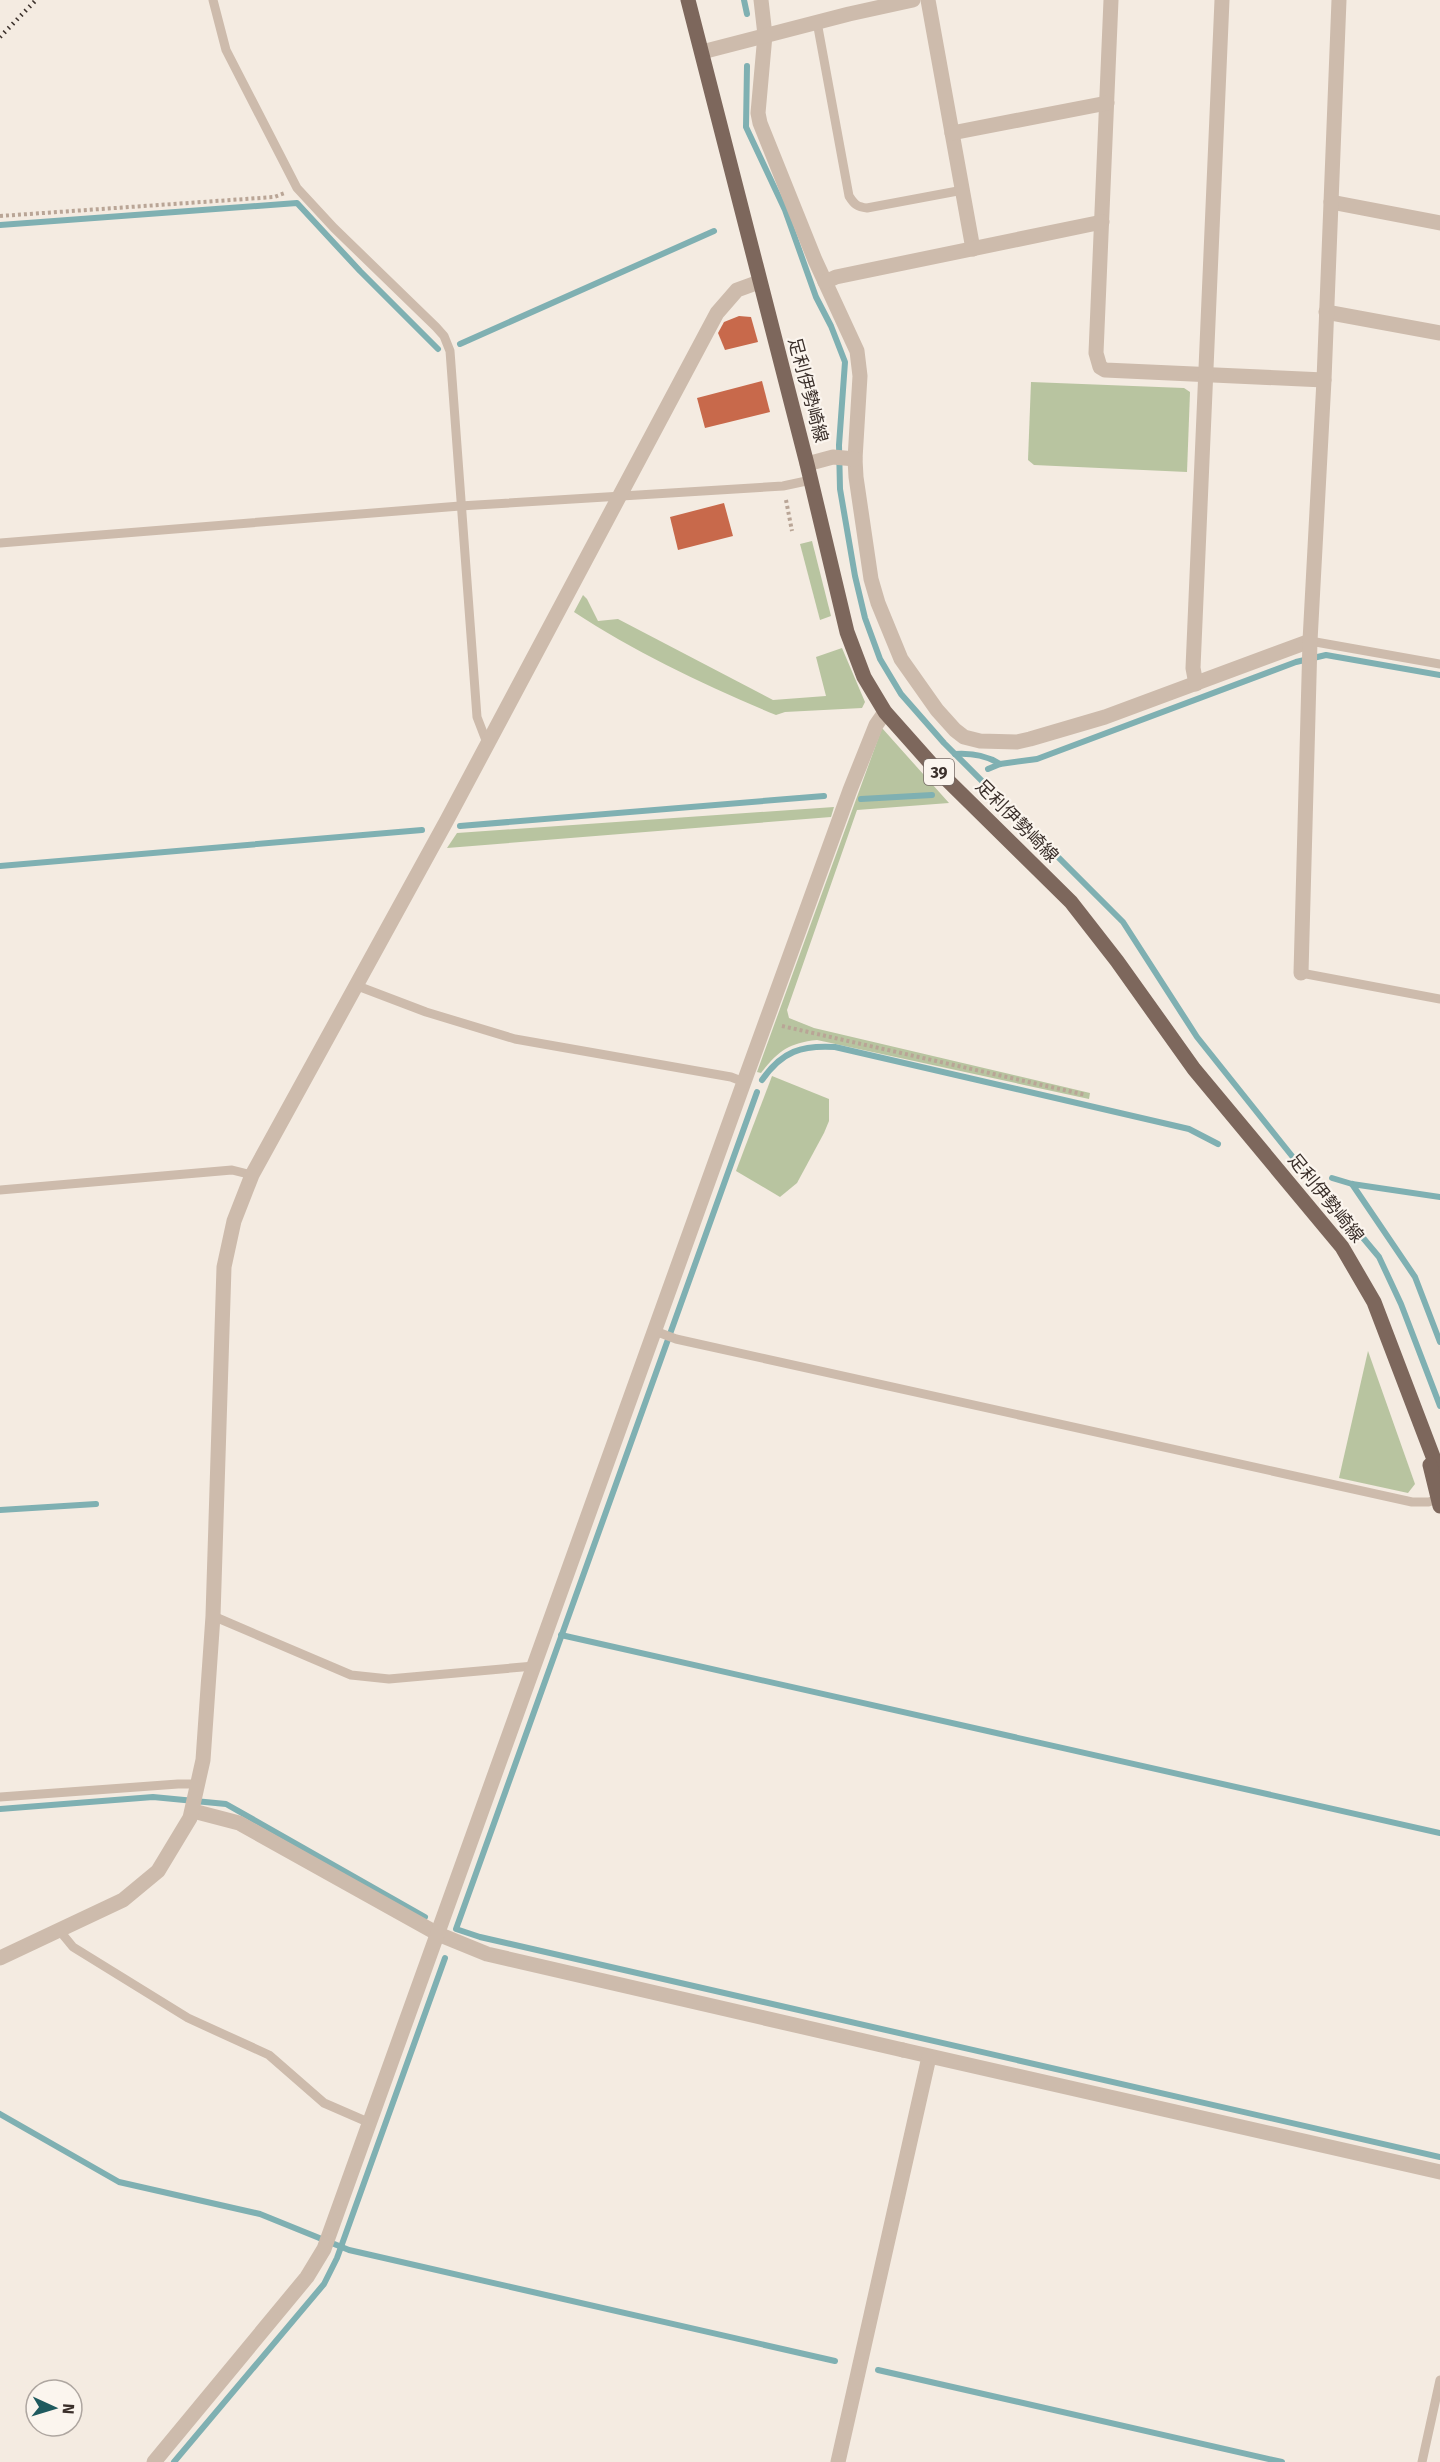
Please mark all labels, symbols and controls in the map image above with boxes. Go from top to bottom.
street label: 足利伊勢崎線 [783,335,833,445]
road number: 39 [924,759,954,785]
street label: 足利伊勢崎線 [971,775,1063,867]
street label: 足利伊勢崎線 [1283,1149,1369,1247]
north arrow [24,2378,84,2438]
text: N [59,2403,78,2415]

